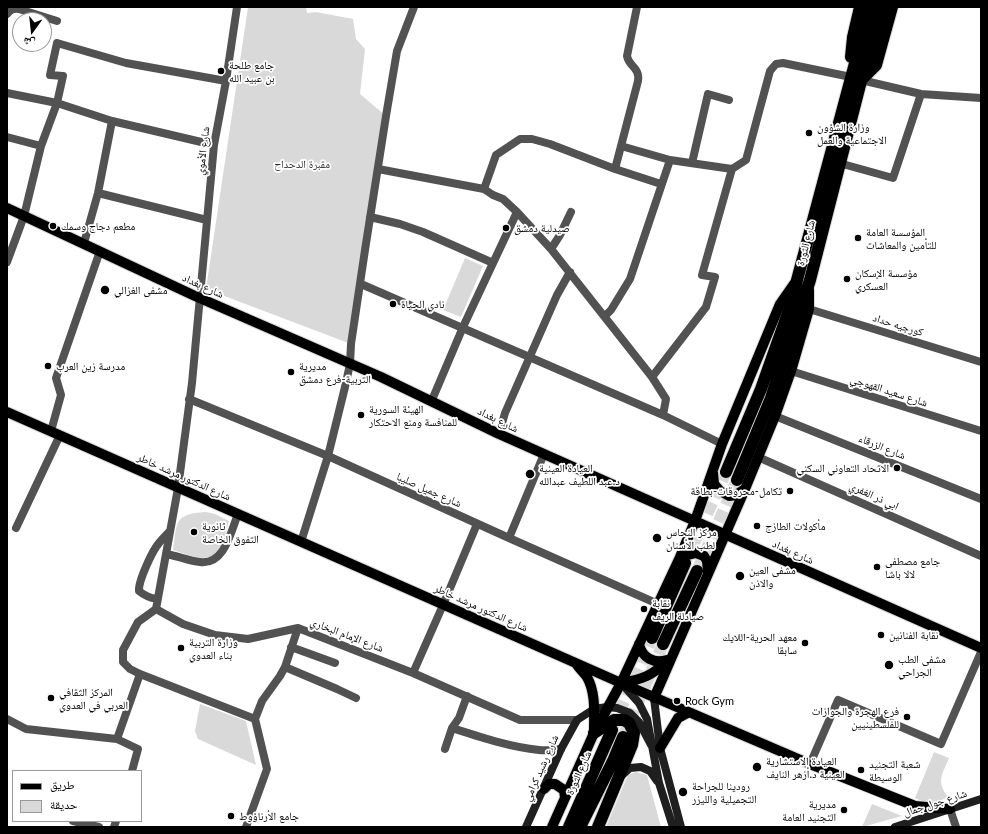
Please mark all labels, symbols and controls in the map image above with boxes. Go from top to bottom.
north arrow [12,12,52,52]
text: ش [22,35,36,51]
place label: جامع طلحة بن عبيد الله [229,58,275,84]
marker: جامع طلحة بن عبيد الله [216,66,226,76]
place label: وزارة الشؤون الاجتماعية والعمل [817,120,887,146]
street label: شارع الأموي [193,126,213,176]
marker: وزارة الشؤون الاجتماعية والعمل [804,128,814,138]
park label: مقبرة الدحداح [274,157,330,171]
place label: مطعم دجاج وسمك [61,219,135,233]
street label: شارع الثورة [794,219,818,267]
marker: مطعم دجاج وسمك [48,221,58,231]
place label: صيدلية دمشق [514,221,570,235]
marker: صيدلية دمشق [501,223,511,233]
place label: المؤسسة العامة للتأمين والمعاشات [866,225,936,251]
marker: المؤسسة العامة للتأمين والمعاشات [853,233,863,243]
place label: مؤسسة الإسكان العسكري [855,266,917,292]
street label: شارع بغداد [180,271,226,301]
marker: مؤسسة الإسكان العسكري [842,274,852,284]
place label: مشفى الغزالي [114,283,167,297]
marker: مشفى الغزالي [99,284,111,296]
place label: نادي الحياة [401,297,444,311]
marker: نادي الحياة [388,299,398,309]
street label: كورجيه حداد [871,311,925,339]
place label: مدرسة زين العرب [56,359,125,373]
place label: مديرية التربية-فرع دمشق [299,359,371,385]
marker: مدرسة زين العرب [43,361,53,371]
marker: مديرية التربية-فرع دمشق [286,367,296,377]
street label: شارع سعيد القهوجي [849,372,929,410]
place label: الهيئة السورية للمنافسة ومنع الاحتكار [369,402,457,428]
street label: شارع بغداد [475,404,521,436]
marker: الهيئة السورية للمنافسة ومنع الاحتكار [356,410,366,420]
street label: شارع الزرقاء [857,432,907,462]
street label: شارع الدكتور مرشد خاطر [135,450,233,504]
place label: العيادة العينية د.عبد اللطيف عبدالله [539,461,620,487]
place label: الاتحاد التعاوني السكني [797,461,889,475]
marker: الاتحاد التعاوني السكني [892,463,902,473]
marker: العيادة العينية د.عبد اللطيف عبدالله [524,468,536,480]
street label: شارع جميل صليبا [394,470,464,510]
street label: ابي ذر الغفري [847,479,901,513]
place label: تكامل-محروقات-بطاقة [691,484,782,498]
marker: تكامل-محروقات-بطاقة [785,486,795,496]
place label: ثانوية التفوق الخاصة [202,519,259,545]
place label: مأكولات الطازج [765,519,825,533]
marker: مأكولات الطازج [752,521,762,531]
place label: مركز النحاس لطب الأسنان [666,525,717,551]
marker: ثانوية التفوق الخاصة [189,527,199,537]
marker: مركز النحاس لطب الأسنان [651,532,663,544]
street label: شارع بغداد [770,537,816,567]
place label: جامع مصطفى لالا باشا [885,554,940,580]
marker: جامع مصطفى لالا باشا [872,562,882,572]
place label: مشفى العين والاذن [749,563,796,589]
marker: مشفى العين والاذن [734,570,746,582]
street label: شارع الدكتور مرشد خاطر [432,581,530,635]
place label: نقابة صيادلة الريف [652,596,704,622]
marker: نقابة صيادلة الريف [639,604,649,614]
street label: شارع الإمام البخاري [309,615,385,655]
place label: نقابة الفنانين [889,628,938,642]
place label: معهد الحرية-اللايك سابقا [722,630,797,656]
marker: نقابة الفنانين [876,630,886,640]
place label: وزارة التربية بناء العدوي [189,635,238,661]
marker: معهد الحرية-اللايك سابقا [800,638,810,648]
marker: وزارة التربية بناء العدوي [176,643,186,653]
place label: مشفى الطب الجراحي [898,652,946,678]
marker: مشفى الطب الجراحي [883,659,895,671]
place label: المركز الثقافي العربي في العدوي [59,685,128,711]
marker: المركز الثقافي العربي في العدوي [46,693,56,703]
place label: Rock Gym [685,694,734,708]
marker: Rock Gym [672,696,682,706]
place label: فرع الهجرة والجوازات للفلسطينيين [812,704,899,730]
marker: فرع الهجرة والجوازات للفلسطينيين [902,712,912,722]
street label: شارع رشيد كرامي [520,733,562,803]
street label: شارع الثورة [564,749,594,797]
place label: العيادة الاستشارية العينية د.أزهر النايف [766,754,845,780]
place label: شعبة التجنيد الوسيطة [869,757,920,783]
marker: العيادة الاستشارية العينية د.أزهر النايف [751,761,763,773]
marker: شعبة التجنيد الوسيطة [856,765,866,775]
legend [12,770,142,822]
text: طريق [50,777,75,792]
place label: رودينا للجراحة التجميلية والليزر [692,779,757,805]
marker: رودينا للجراحة التجميلية والليزر [677,786,689,798]
street label: شارع جول جمال [902,787,968,819]
text: حديقة [50,797,78,812]
place label: مديرية التجنيد العامة [782,797,836,823]
marker: مديرية التجنيد العامة [839,805,849,815]
place label: جامع الأرناؤوط [239,809,299,823]
marker: جامع الأرناؤوط [226,811,236,821]

